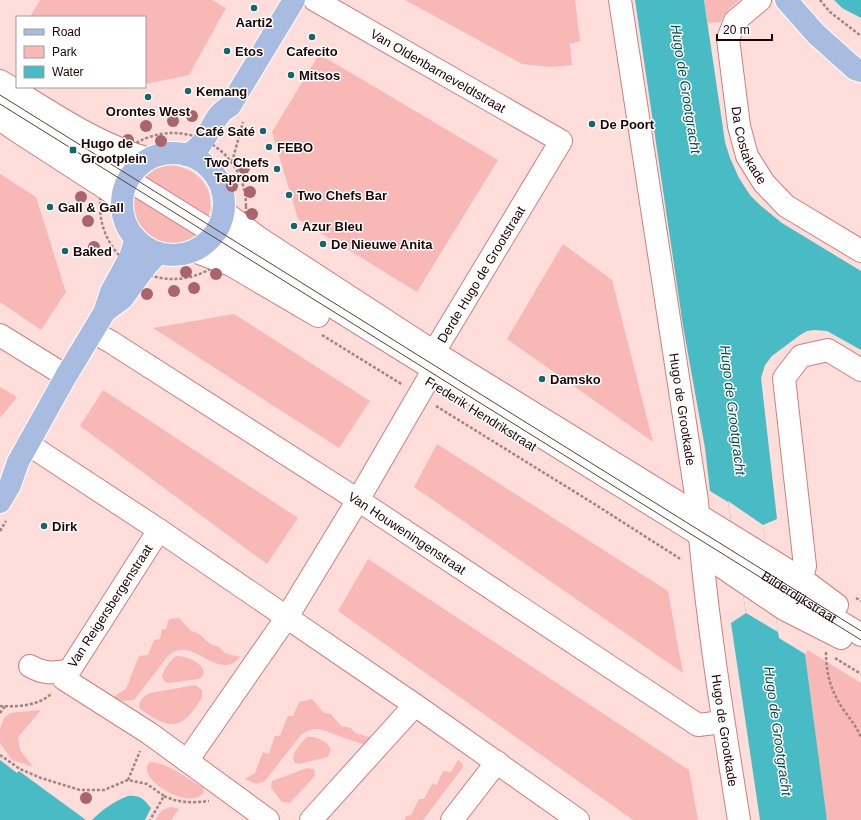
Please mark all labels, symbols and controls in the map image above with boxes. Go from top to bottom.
marker: Aarti2 [249,3,259,13]
place label: Aarti2 [236,15,272,30]
legend [16,16,146,88]
scale bar [717,16,772,42]
water label: Hugo de Grootgracht [668,23,704,156]
text: 20 m [723,23,750,37]
text: Road [52,25,81,39]
street label: Van Oldenbarneveldtstraat [368,26,509,116]
marker: Cafecito [307,32,317,42]
place label: Etos [235,44,263,59]
place label: Cafecito [286,44,338,59]
text: Park [52,45,78,59]
marker: Etos [222,46,232,56]
text: Water [52,65,84,79]
place label: Mitsos [299,68,340,83]
marker: Mitsos [286,70,296,80]
place label: Kemang [196,84,247,99]
marker: Kemang [183,86,193,96]
marker: Orontes West [143,92,153,102]
place label: Orontes West [106,104,191,119]
street label: Da Costakade [729,105,770,187]
place label: De Poort [600,117,655,132]
marker: De Poort [587,119,597,129]
place label: Café Saté [196,124,255,139]
marker: Café Saté [258,126,268,136]
place label: Hugo de Grootplein [81,136,147,166]
place label: FEBO [277,140,313,155]
marker: FEBO [264,142,274,152]
marker: Hugo de Grootplein [68,145,78,155]
place label: Two Chefs Taproom [204,155,269,185]
marker: Two Chefs Taproom [272,164,282,174]
place label: Two Chefs Bar [297,188,387,203]
marker: Two Chefs Bar [284,190,294,200]
place label: Gall & Gall [58,200,124,215]
marker: Gall & Gall [45,202,55,212]
street label: Derde Hugo de Grootstraat [434,203,528,345]
place label: Azur Bleu [302,219,363,234]
marker: Azur Bleu [289,221,299,231]
place label: De Nieuwe Anita [331,237,433,252]
marker: De Nieuwe Anita [318,239,328,249]
place label: Baked [73,244,112,259]
marker: Baked [60,246,70,256]
water label: Hugo de Grootgracht [717,344,749,477]
street label: Hugo de Grootkade [667,352,699,466]
place label: Damsko [550,372,601,387]
street label: Frederik Hendrikstraat [422,374,540,455]
marker: Damsko [537,374,547,384]
street label: Van Houweningenstraat [346,488,469,577]
place label: Dirk [52,519,78,534]
marker: Dirk [39,521,49,531]
street label: Van Reigersbergenstraat [65,541,156,670]
street label: Bilderdijkstraat [759,568,840,626]
water label: Hugo de Grootgracht [761,665,795,798]
street label: Hugo de Grootkade [709,673,741,788]

